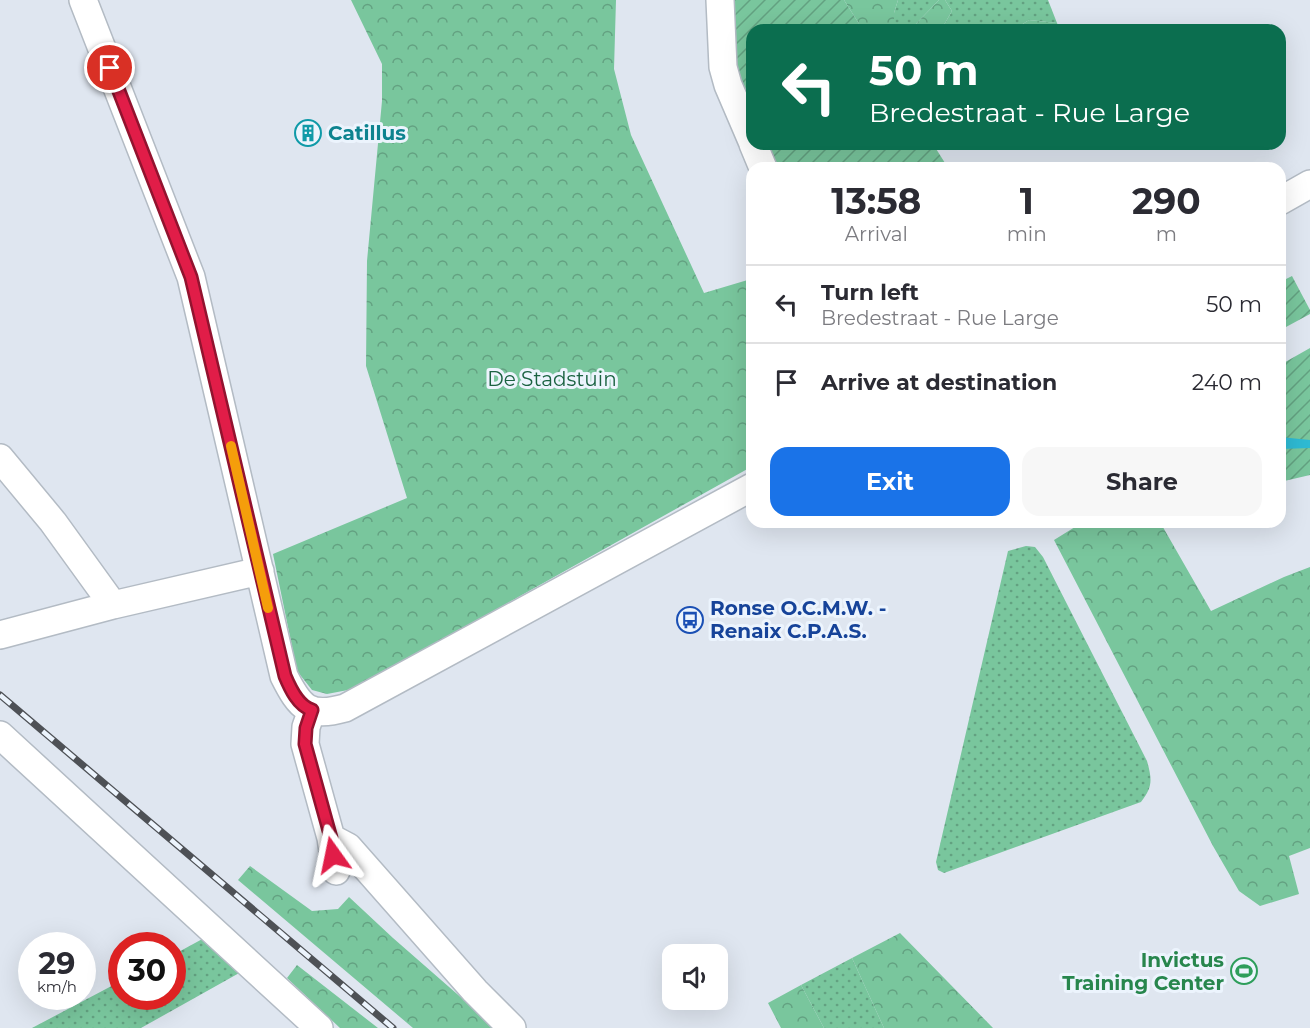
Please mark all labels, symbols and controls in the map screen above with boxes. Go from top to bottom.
pin [84,42,135,93]
text: 50 m [869,44,978,96]
icon: left [770,48,848,126]
icon: arrive [93,51,126,84]
text: Bredestraat - Rue Large [869,96,1190,129]
building icon: Catillus [293,118,323,148]
place label: Catillus [328,121,406,145]
text: 13:58 [831,179,921,223]
text: 1 [1020,179,1034,223]
text: 290 [1132,179,1201,223]
text: Arrival [845,222,908,246]
text: min [1007,222,1047,246]
text: m [1156,222,1177,246]
text: Turn left [821,279,919,306]
icon: left [770,288,803,321]
text: 50 m [1206,291,1262,318]
text: Bredestraat - Rue Large [821,306,1059,330]
icon: arrive [770,366,803,399]
park label: De Stadstuin [487,367,617,391]
text: Arrive at destination [821,369,1057,396]
text: 240 m [1192,369,1262,396]
button: Exit [770,447,1010,516]
button: Share [1022,447,1262,516]
place label: Ronse O.C.M.W. - Renaix C.P.A.S. [710,596,887,643]
bus stop icon: Ronse O.C.M.W. - Renaix C.P.A.S. [675,605,705,635]
position arrow [301,823,365,887]
speed limit sign: 30 [108,932,186,1010]
map controls [662,944,728,1010]
button: sound [662,944,728,1010]
text: 29 [39,945,75,982]
place label: Invictus Training Center [1062,948,1224,995]
sports icon: Invictus Training Center [1229,956,1259,986]
text: km/h [37,977,77,996]

